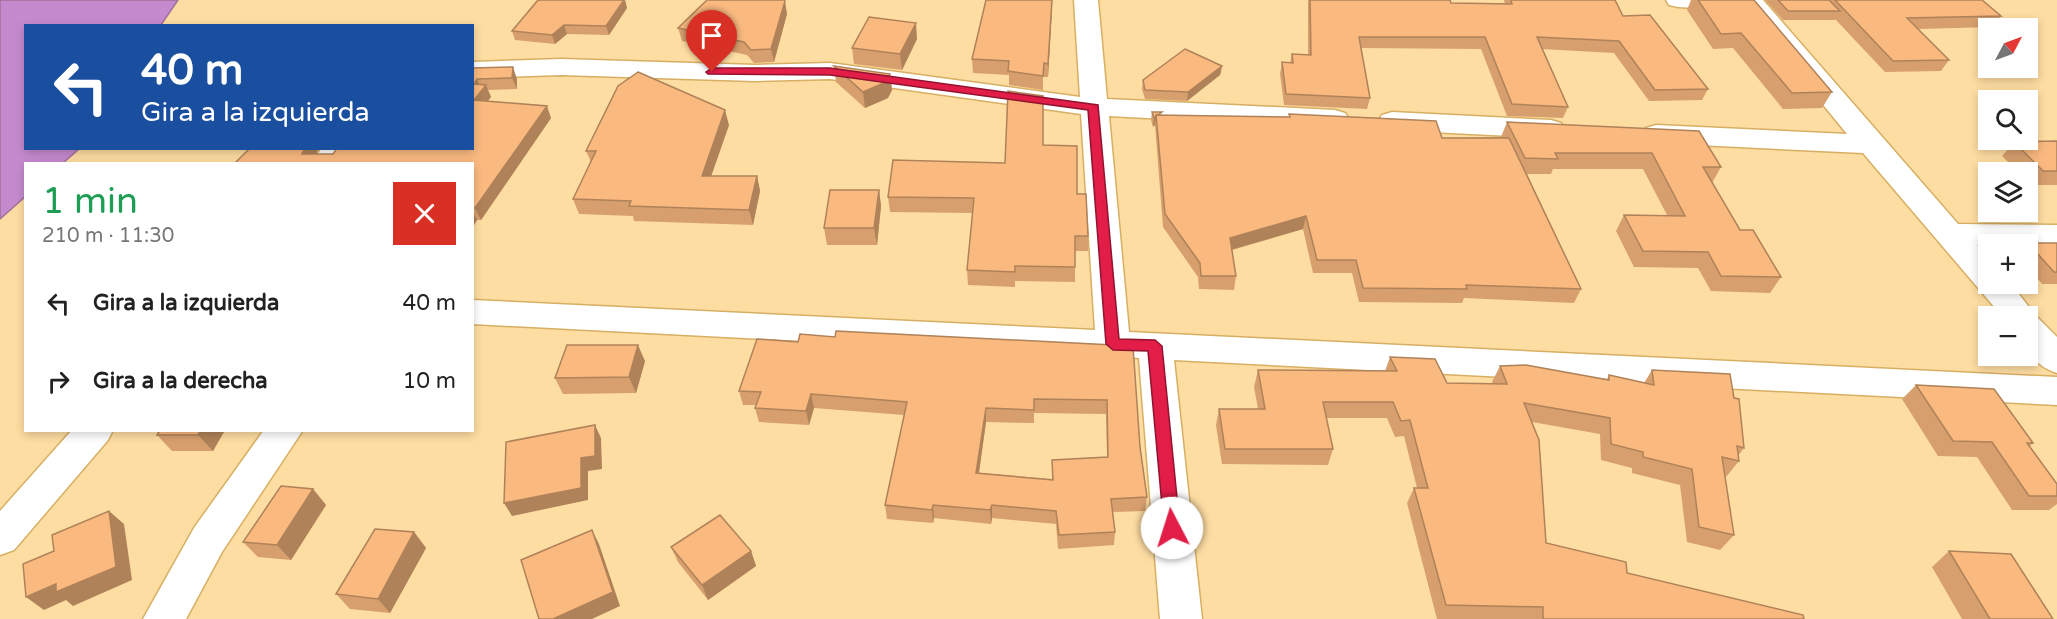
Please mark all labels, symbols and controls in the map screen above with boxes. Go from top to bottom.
pin [686,10,737,72]
north arrow [1978,18,2038,78]
map controls [1978,18,2038,366]
icon: arrive [695,19,728,52]
text: 40 m [141,45,243,96]
icon: left [42,48,120,126]
button: search [1978,90,2038,150]
text: Gira a la izquierda [141,96,370,129]
button: layers [1978,162,2038,222]
text: 1 min [42,180,138,223]
button: close [393,182,456,245]
text: 210 m · 11:30 [42,224,174,248]
button: + [1978,234,2038,294]
icon: left [42,287,75,320]
text: Gira a la izquierda [93,290,279,316]
text: 40 m [402,290,456,316]
button: − [1978,306,2038,366]
icon: right [42,365,75,398]
text: Gira a la derecha [93,368,268,394]
text: 10 m [402,368,456,394]
position arrow [1140,496,1204,560]

